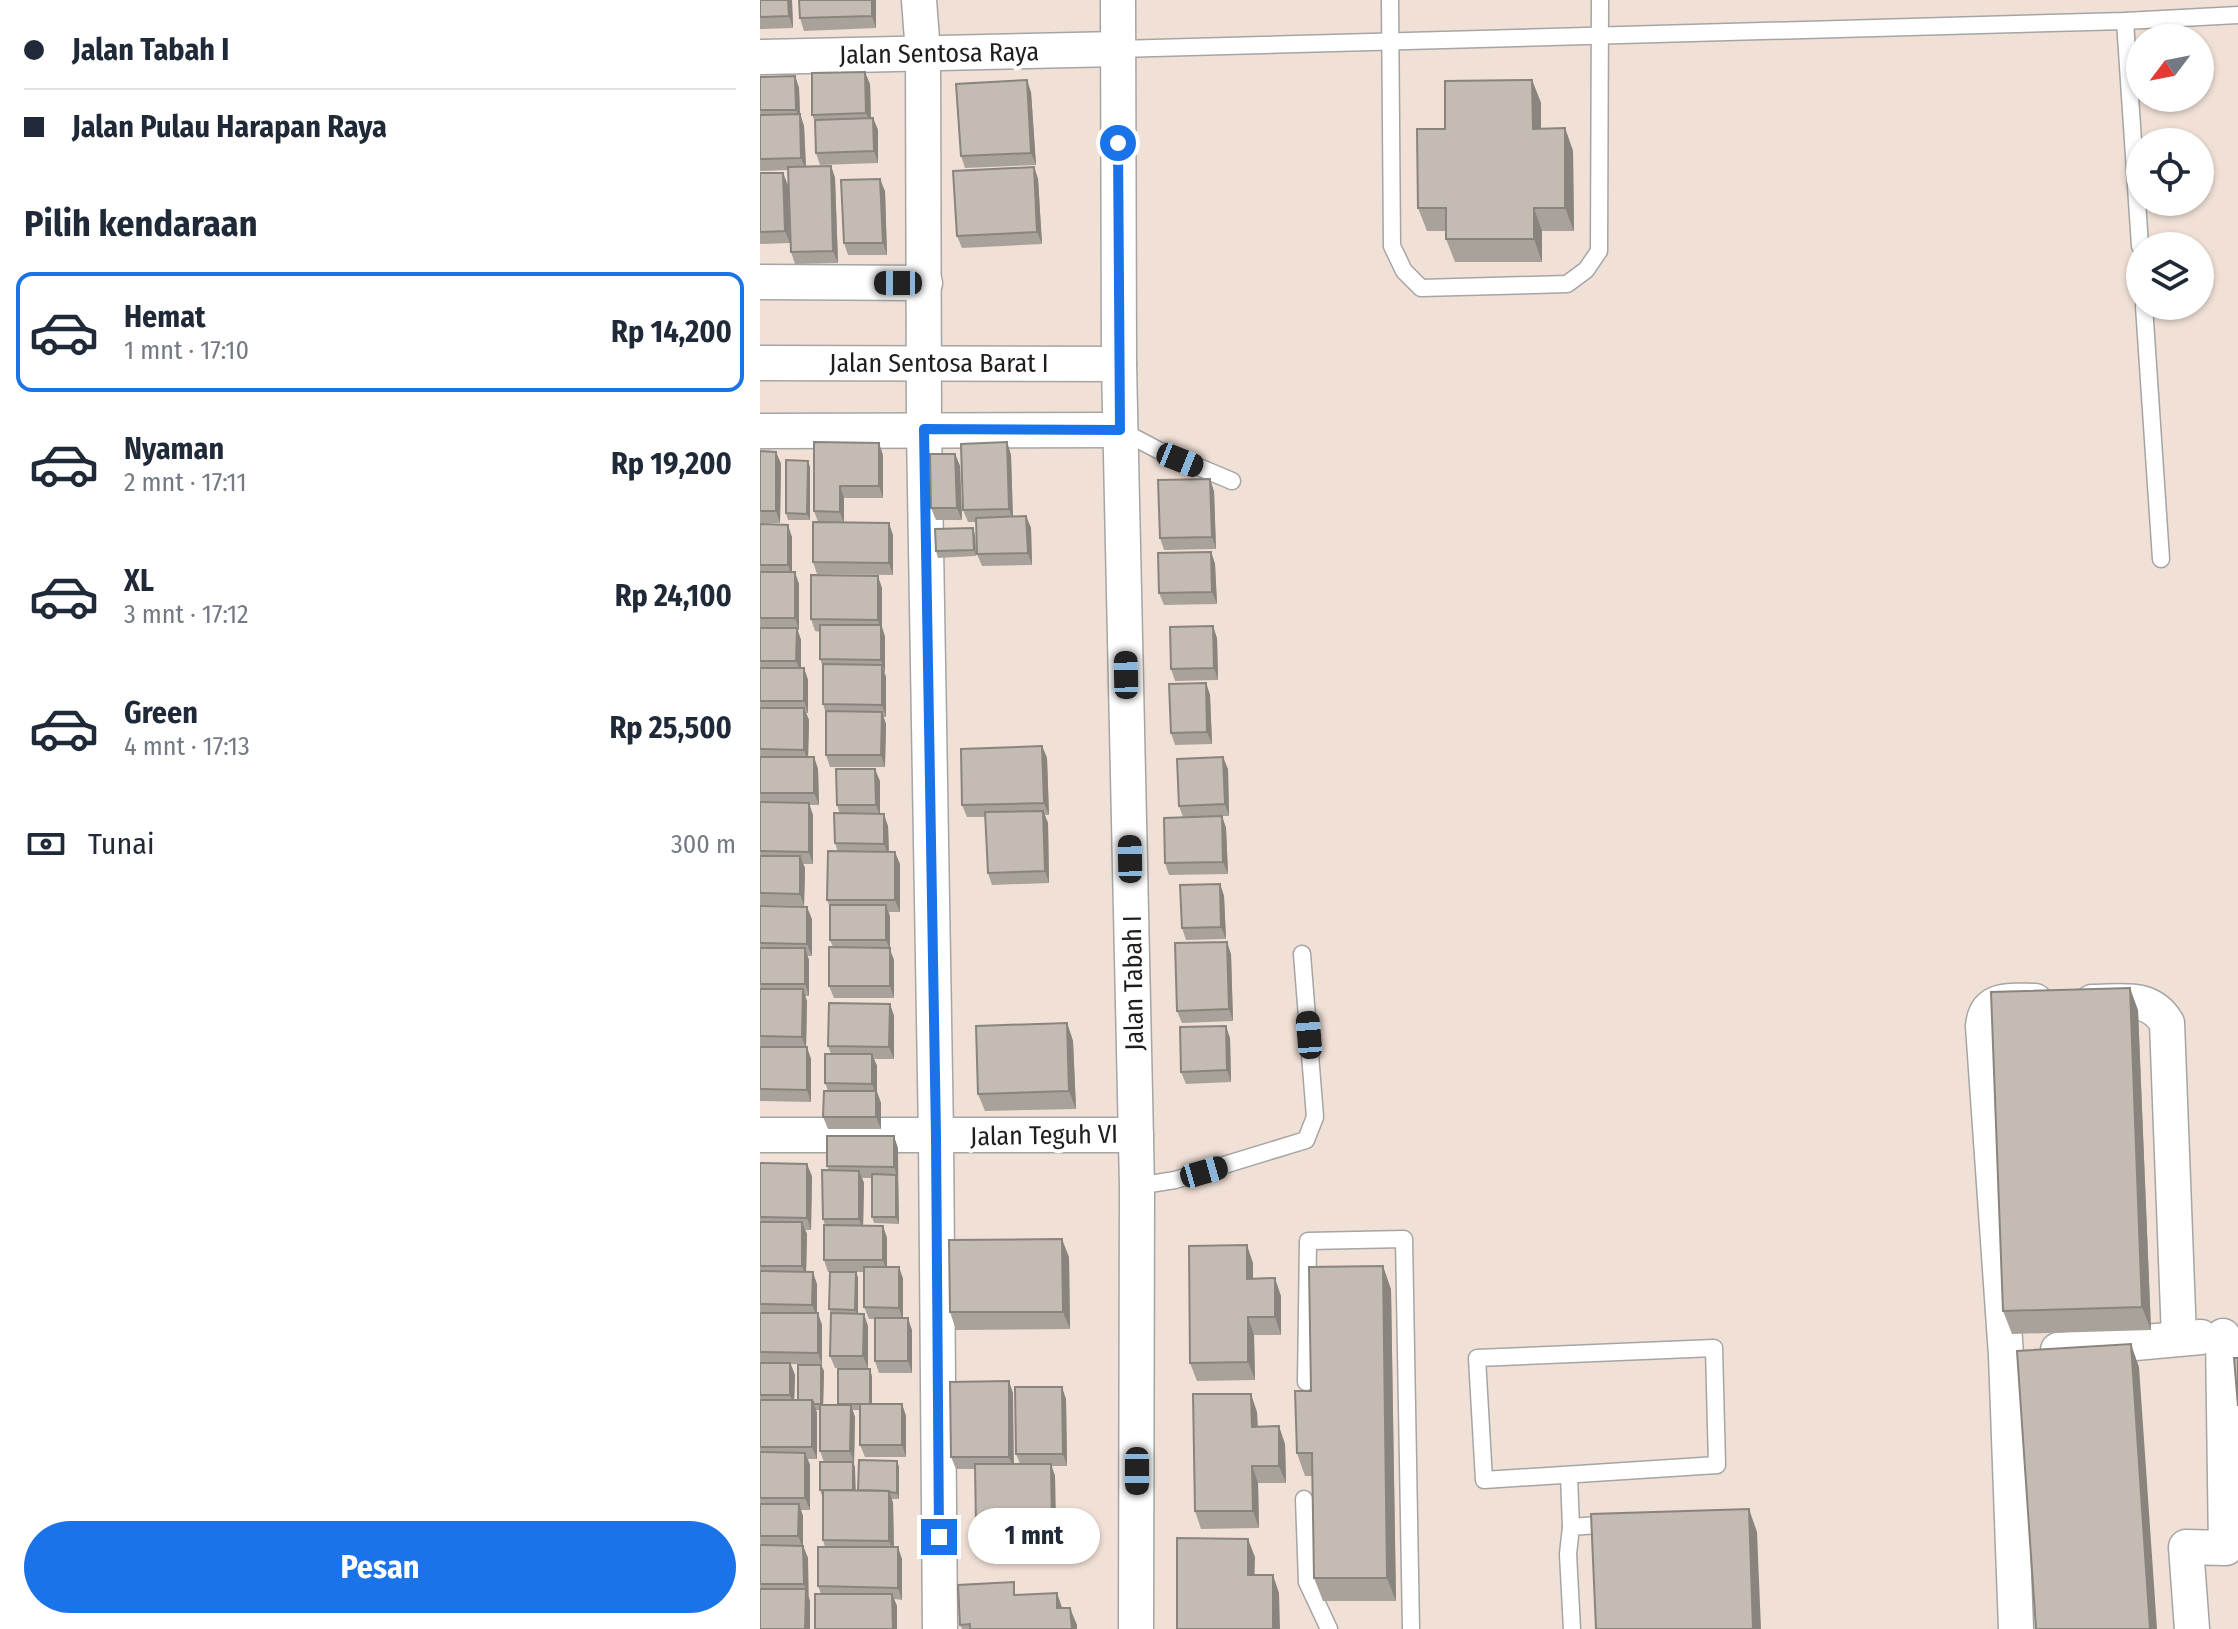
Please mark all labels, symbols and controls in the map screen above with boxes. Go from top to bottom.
north arrow [2126,24,2214,112]
map controls [2126,24,2214,320]
text: Jalan Tabah I [72,32,229,68]
street label: Jalan Sentosa Raya [839,36,1039,71]
text: Jalan Pulau Harapan Raya [72,109,387,145]
route start [1100,125,1136,161]
button: locate [2126,128,2214,216]
text: Pilih kendaraan [24,202,258,246]
button: layers [2126,232,2214,320]
car [874,271,922,295]
icon: car [28,296,100,368]
text: Hemat [124,299,206,335]
text: Rp 14,200 [611,314,732,350]
text: 1 mnt · 17:10 [124,335,249,366]
street label: Jalan Sentosa Barat I [829,348,1049,379]
icon: car [28,428,100,500]
text: Nyaman [124,431,224,467]
car [1153,440,1207,480]
text: Rp 19,200 [611,446,732,482]
text: 2 mnt · 17:11 [124,467,247,498]
icon: car [28,560,100,632]
text: XL [124,563,154,599]
text: Rp 24,100 [615,578,732,614]
text: 3 mnt · 17:12 [124,599,249,630]
car [1114,651,1138,699]
icon: car [28,692,100,764]
text: Green [124,695,198,731]
text: Rp 25,500 [609,710,732,746]
text: 4 mnt · 17:13 [124,731,250,762]
icon: cash [24,822,68,866]
text: Tunai [88,826,154,862]
text: 300 m [671,829,736,860]
car [1118,835,1142,883]
street label: Jalan Tabah I [1117,915,1150,1051]
car [1295,1010,1323,1060]
street label: Jalan Teguh VI [970,1119,1118,1152]
car [1178,1154,1230,1190]
car [1125,1447,1149,1495]
callout: 1 mnt [967,1509,1099,1565]
route end [921,1519,957,1555]
text: 1 mnt [1004,1520,1064,1551]
button: Pesan [24,1521,736,1613]

